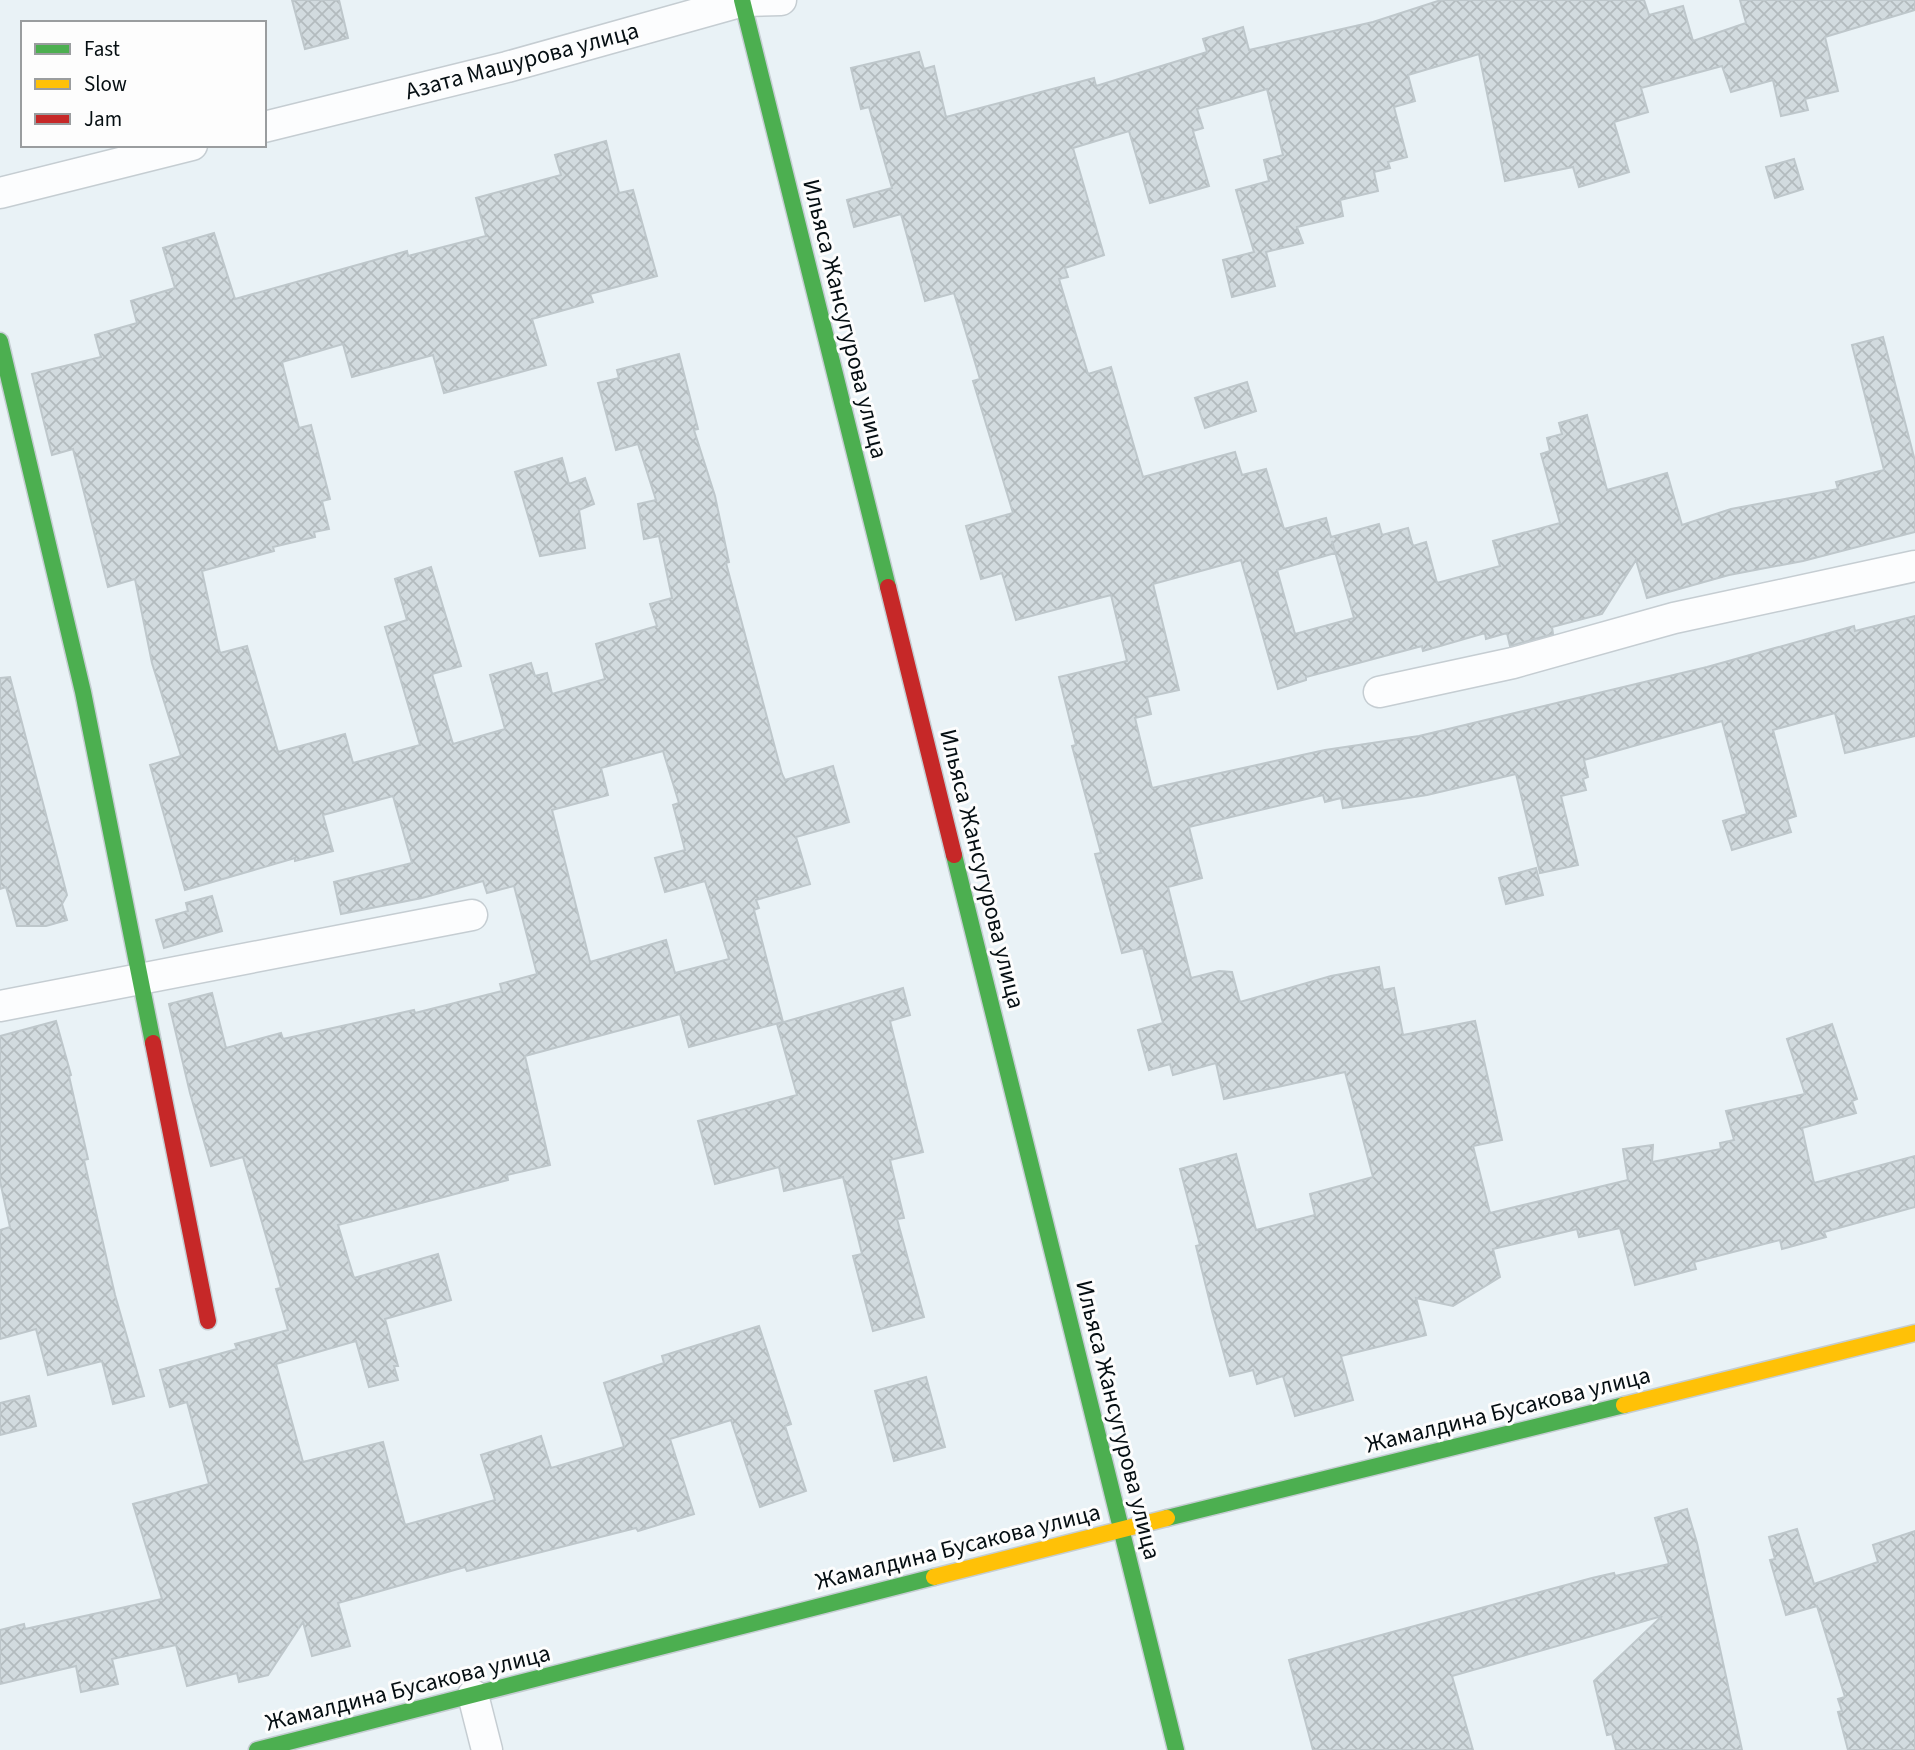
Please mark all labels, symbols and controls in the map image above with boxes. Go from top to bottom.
street label: Азата Машурова улица [401,13,643,109]
legend [21,21,266,147]
text: Fast [84,34,120,64]
text: Slow [84,69,127,99]
text: Jam [84,104,122,134]
street label: Ильяса Жансугурова улица [793,176,897,462]
street label: Ильяса Жансугурова улица [930,726,1034,1012]
street label: Ильяса Жансугурова улица [1066,1277,1170,1563]
street label: Жамалдина Бусакова улица [1362,1358,1654,1462]
street label: Жамалдина Бусакова улица [812,1495,1104,1599]
street label: Жамалдина Бусакова улица [262,1636,554,1740]

